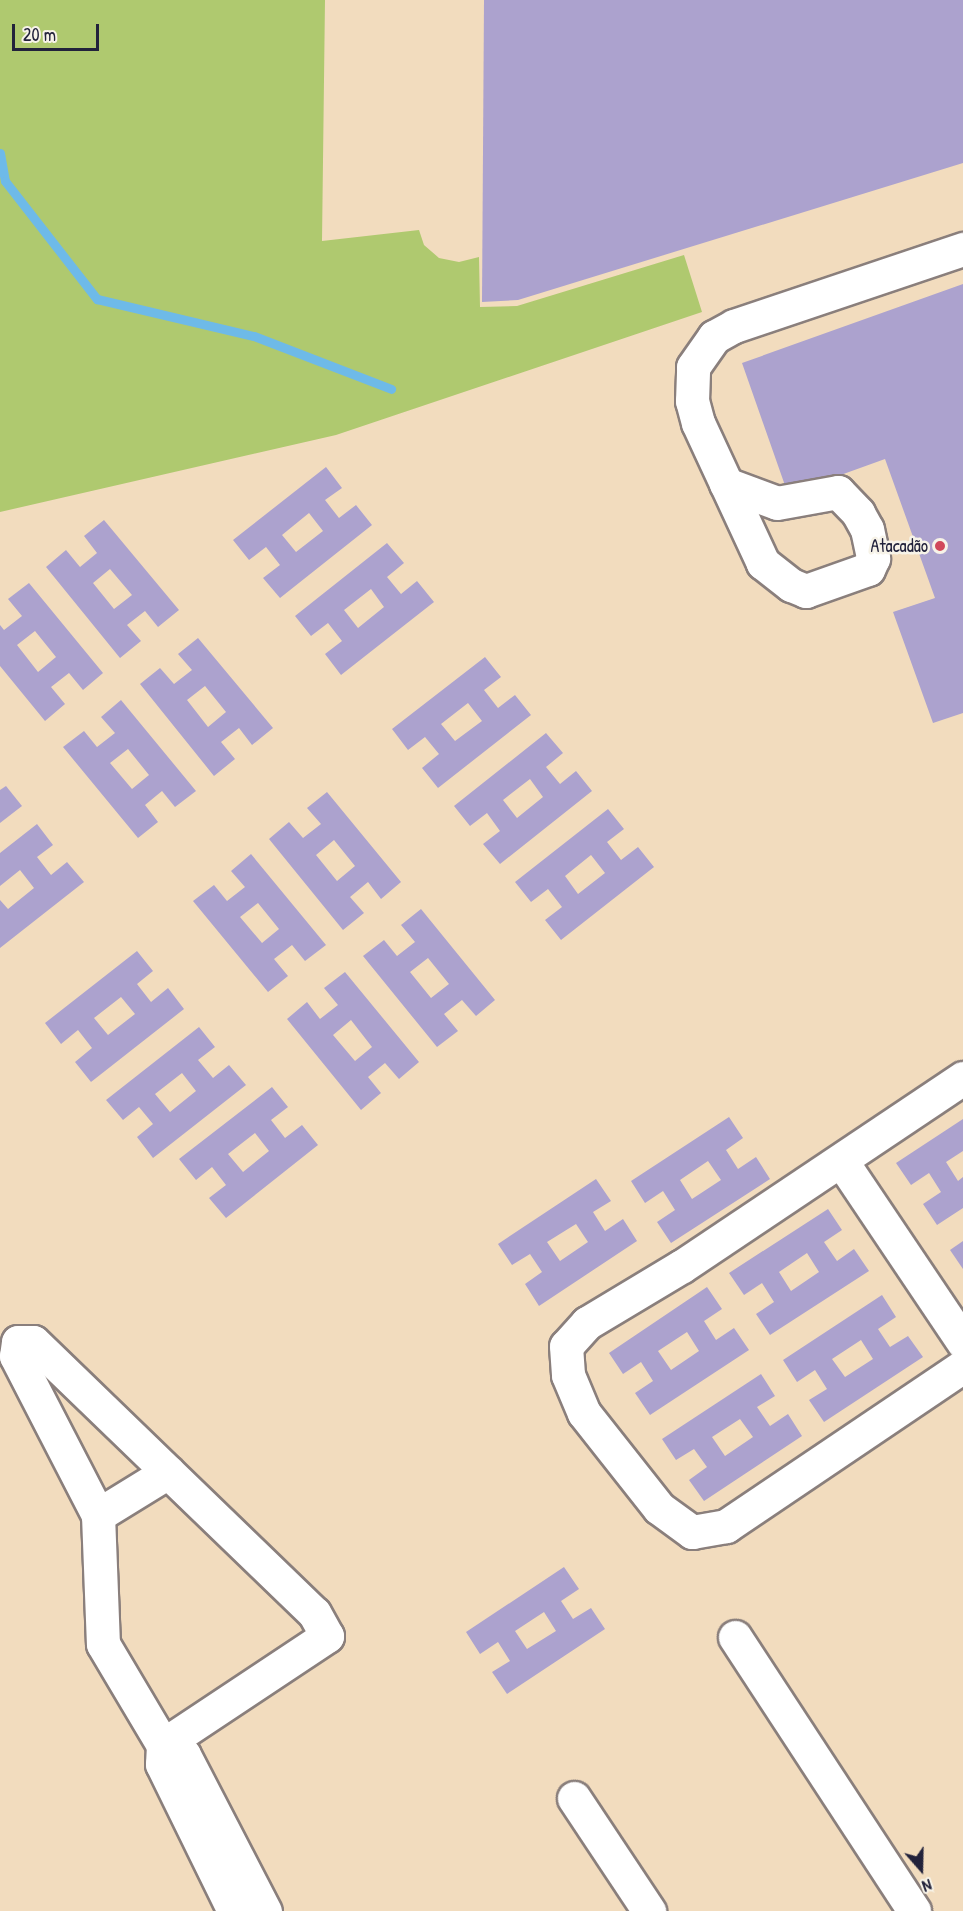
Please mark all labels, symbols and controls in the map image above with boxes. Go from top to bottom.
scale bar [15,12,102,50]
text: 20 m [23,22,56,47]
place label: Atacadão [871,535,928,557]
marker: Atacadão [933,539,947,553]
north arrow [891,1839,951,1899]
text: N [919,1874,935,1898]

